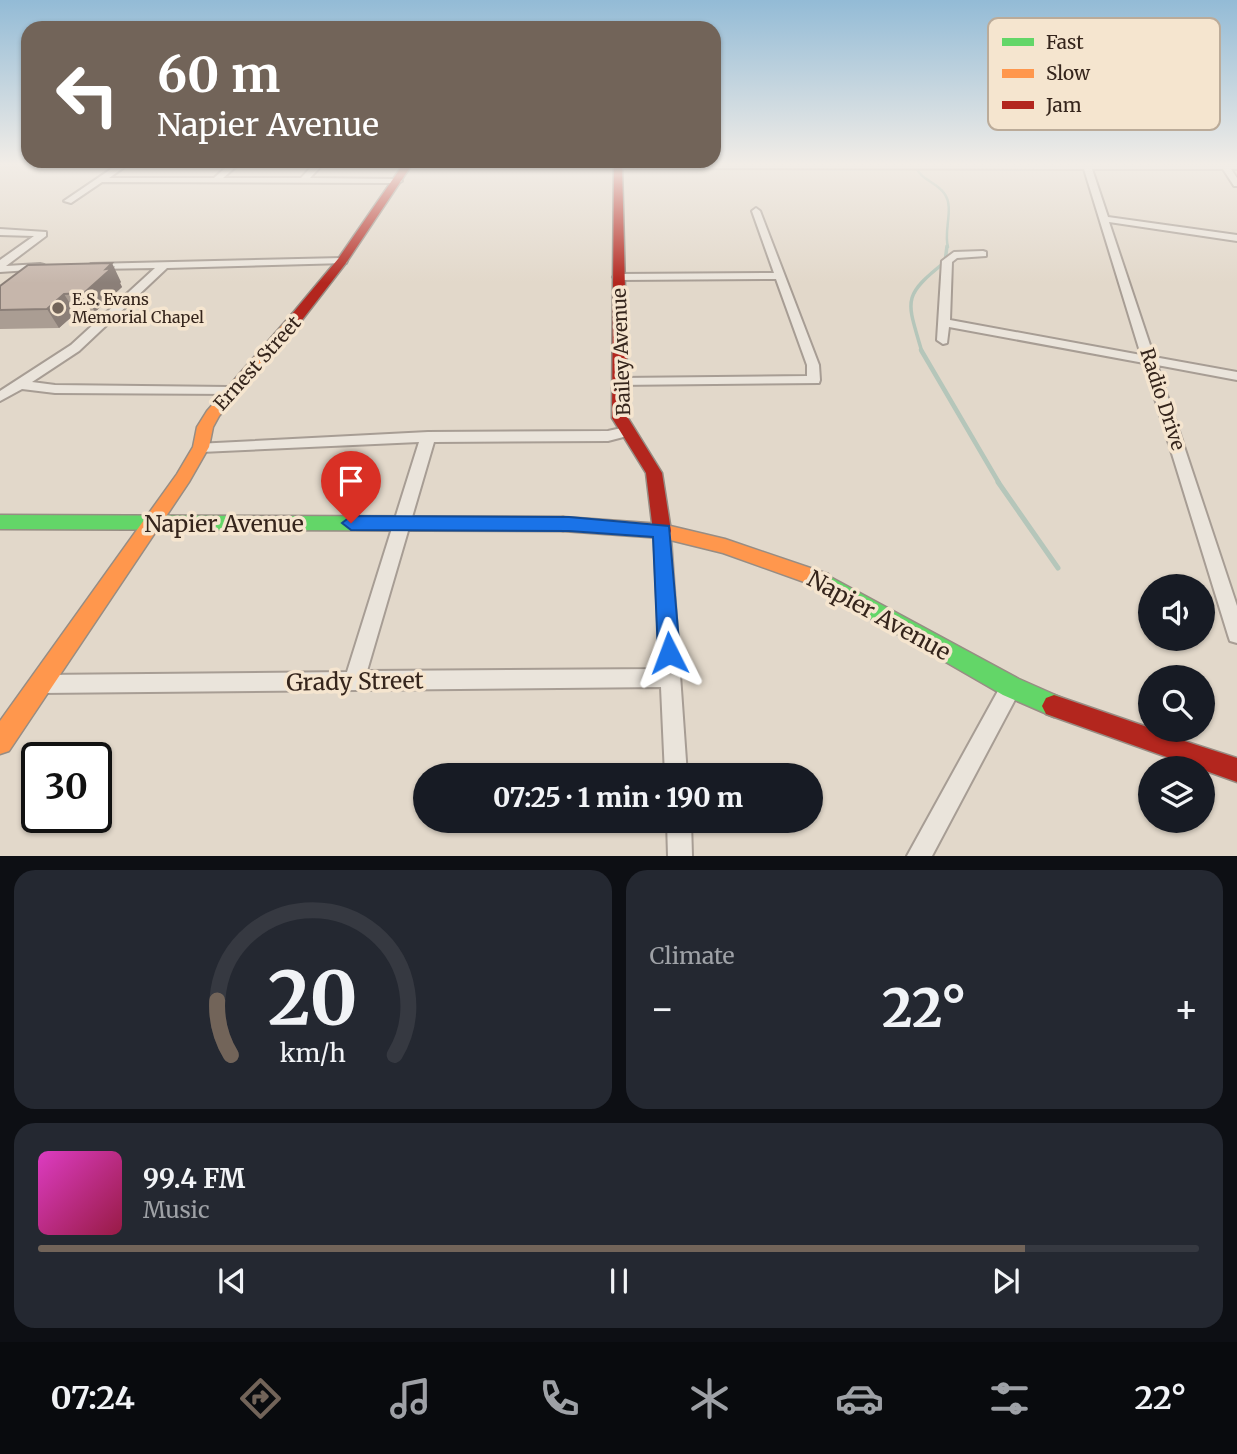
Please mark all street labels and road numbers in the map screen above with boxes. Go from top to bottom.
street label: Bailey Avenue [607,288,635,416]
street label: Ernest Street [208,310,306,415]
street label: Radio Drive [1135,345,1191,453]
street label: Napier Avenue [144,509,304,538]
street label: Napier Avenue [802,564,956,666]
street label: Grady Street [286,665,424,697]

